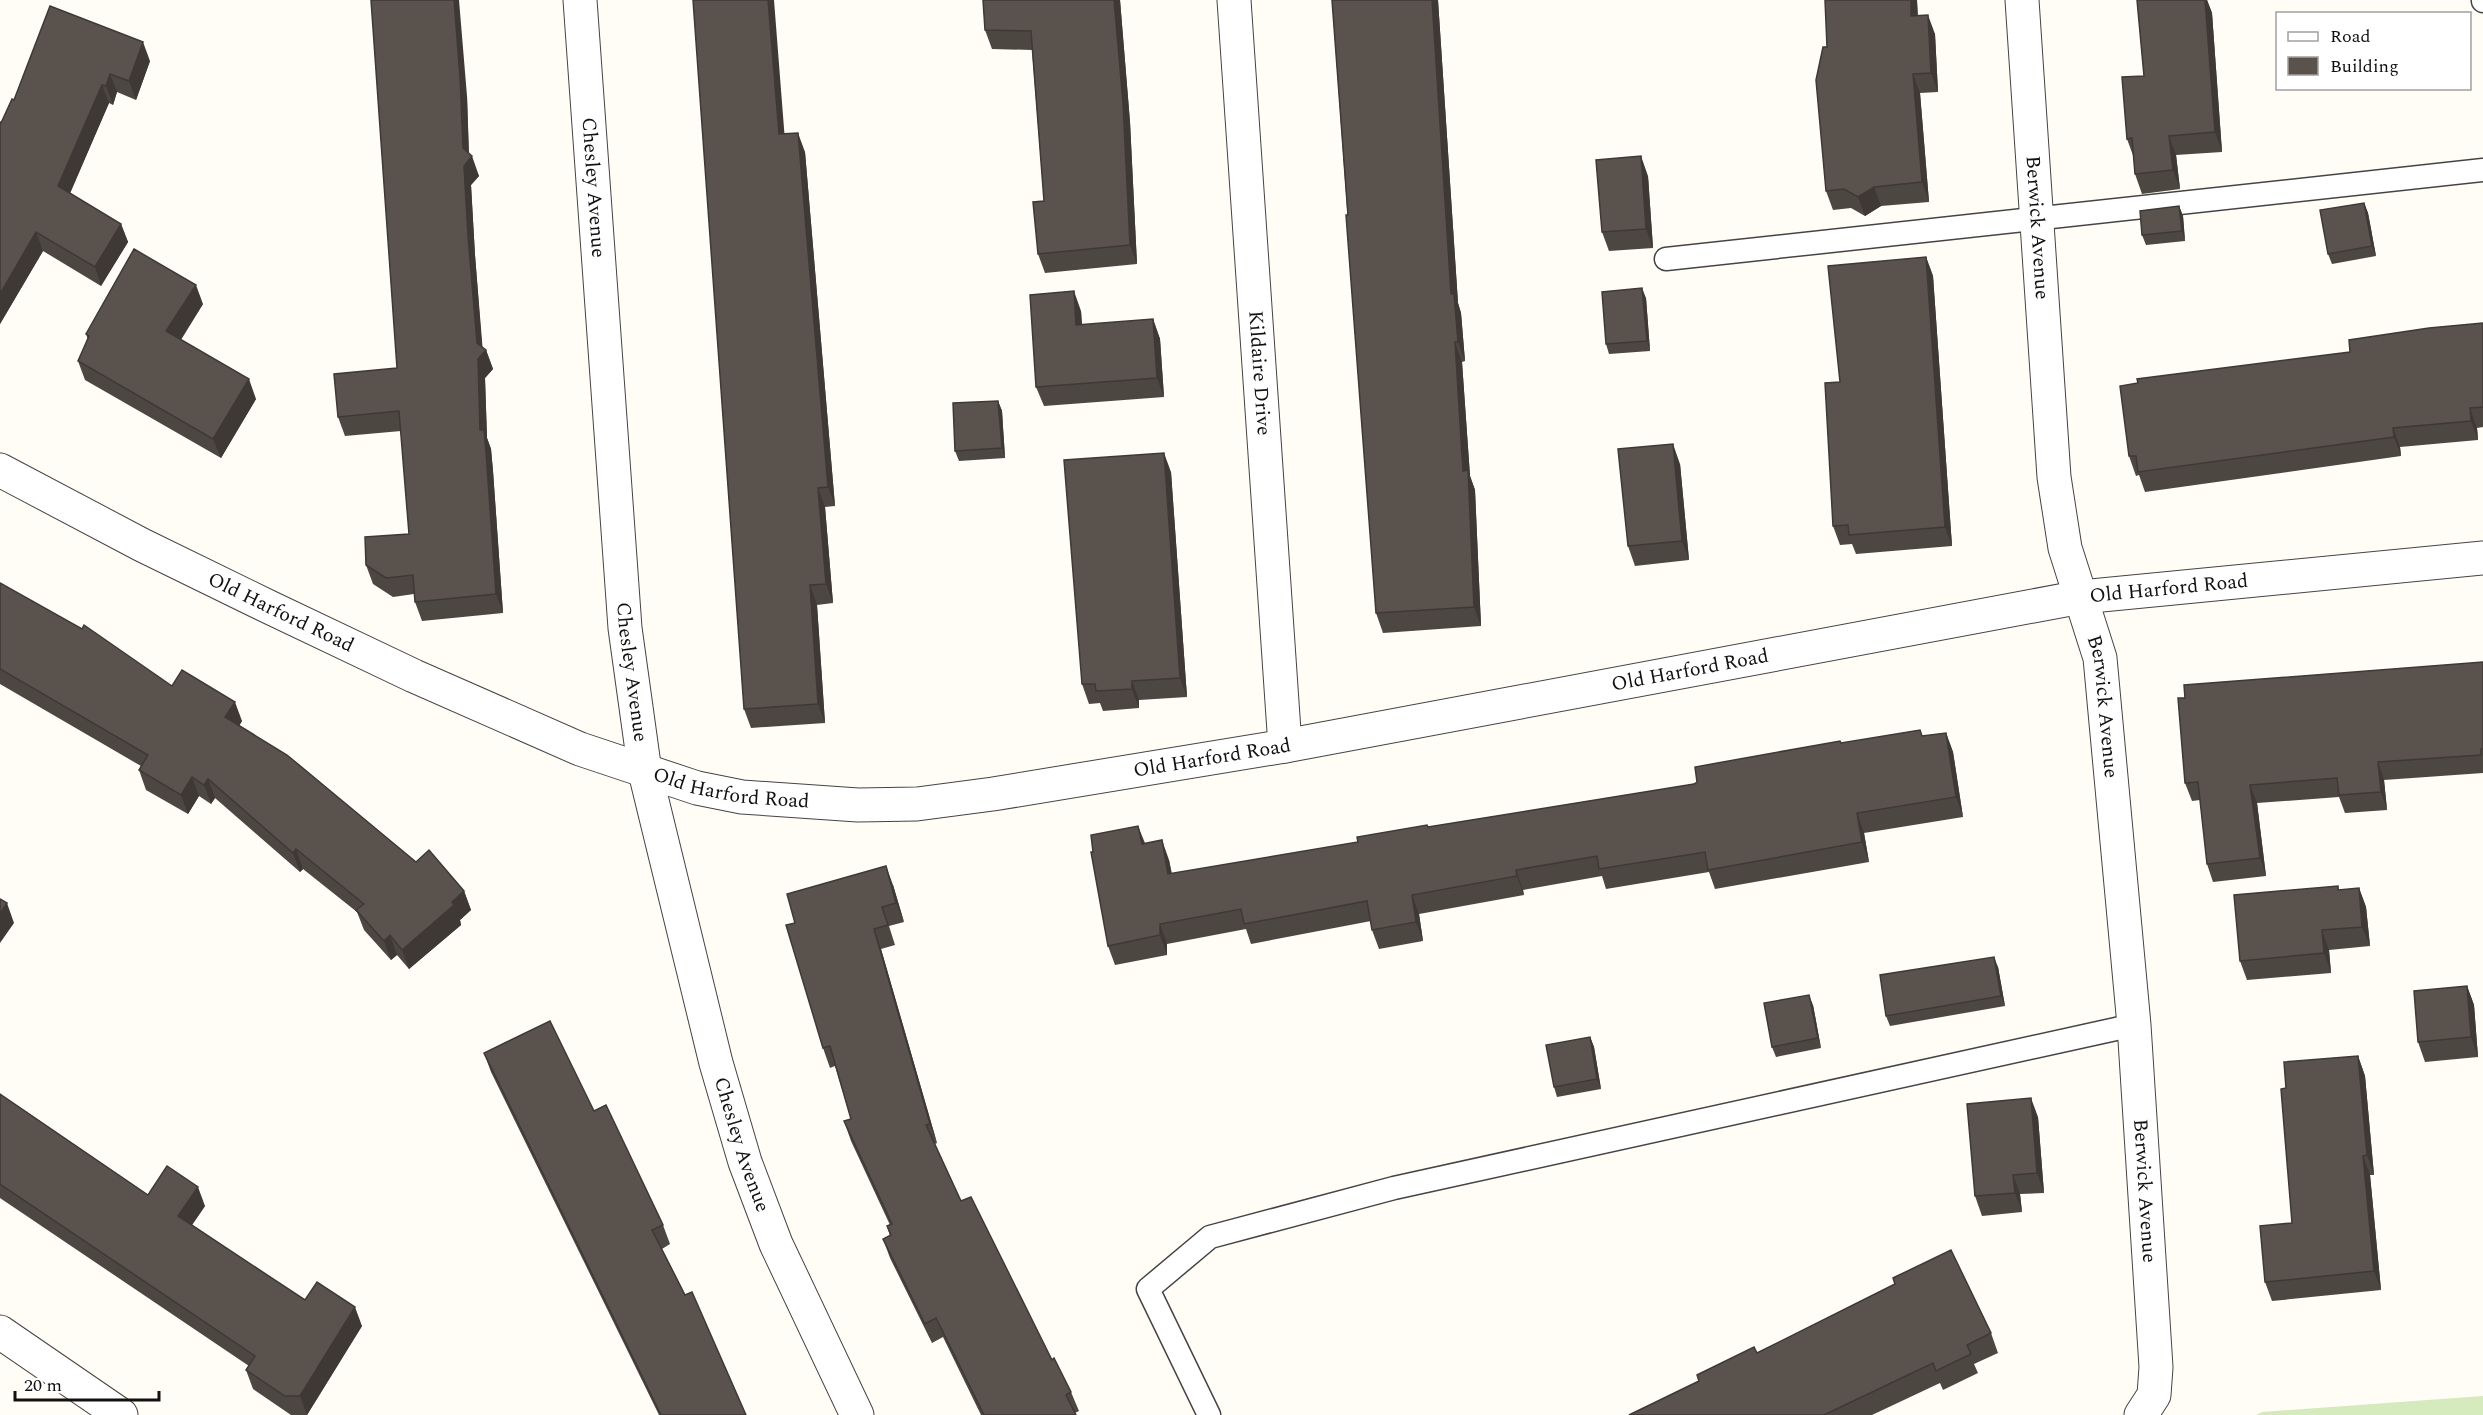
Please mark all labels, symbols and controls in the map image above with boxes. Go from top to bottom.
legend [2276,12,2471,90]
text: Road [2330,23,2371,50]
text: Building [2330,53,2399,80]
street label: Chesley Avenue [573,116,613,259]
street label: Berwick Avenue [2017,155,2057,300]
street label: Kildaire Drive [1240,310,1279,437]
street label: Old Harford Road [203,564,359,660]
street label: Old Harford Road [2088,566,2250,611]
street label: Chesley Avenue [608,601,656,744]
street label: Berwick Avenue [2079,631,2126,780]
street label: Old Harford Road [1609,641,1771,700]
street label: Old Harford Road [1131,730,1293,786]
street label: Old Harford Road [649,759,810,817]
street label: Chesley Avenue [706,1073,778,1217]
street label: Berwick Avenue [2125,1118,2164,1264]
scale bar [15,1364,159,1402]
text: 20 m [24,1372,62,1399]

